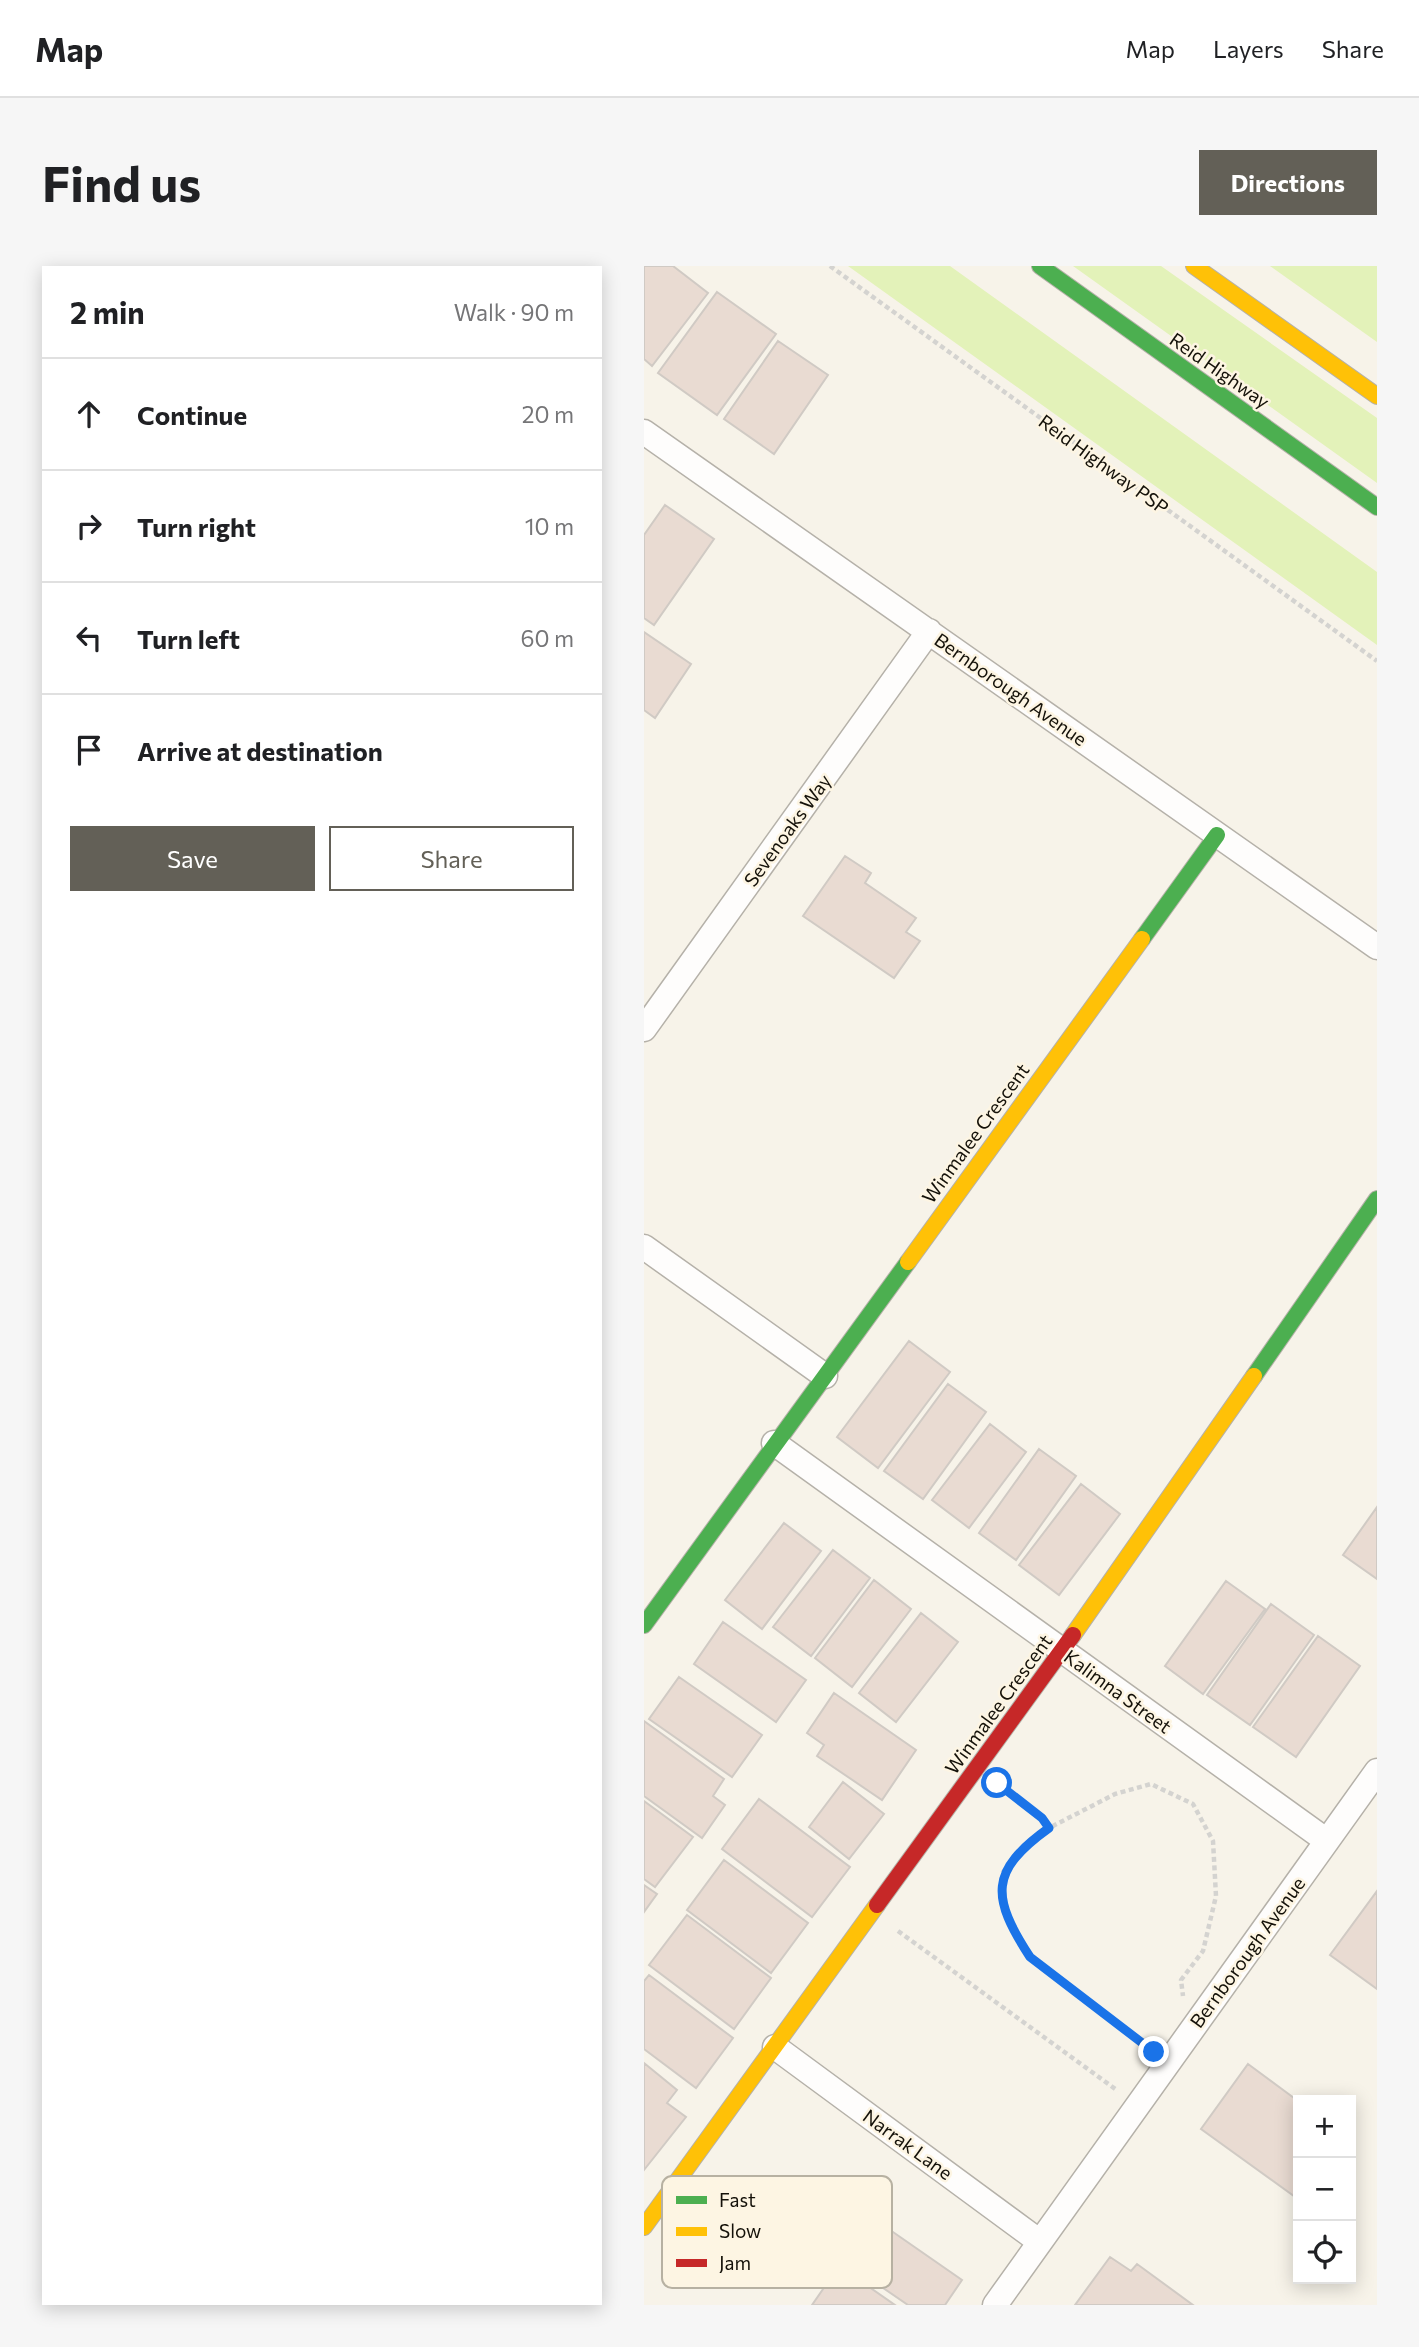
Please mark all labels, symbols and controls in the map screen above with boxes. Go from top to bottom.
text: Map [35,28,103,69]
text: Map [1126,34,1175,63]
text: Layers [1213,34,1284,63]
text: Share [1322,34,1384,63]
button: Directions [1199,150,1377,215]
text: Find us [42,152,201,212]
text: 2 min [70,293,145,330]
text: Walk · 90 m [454,298,574,326]
street label: Reid Highway [1166,327,1274,413]
icon: ahead [70,395,108,433]
text: Continue [137,399,247,430]
text: 20 m [522,400,574,428]
street label: Reid Highway PSP [1035,409,1173,519]
icon: right [70,507,108,545]
text: Turn right [137,511,256,542]
text: 10 m [525,512,574,540]
icon: left [70,619,108,657]
text: Turn left [137,623,240,654]
text: 60 m [521,624,574,652]
street label: Bernborough Avenue [930,628,1092,750]
icon: arrive [70,731,108,769]
text: Arrive at destination [137,735,383,766]
street label: Sevenoaks Way [739,769,836,891]
button: Save [70,826,315,891]
button: Share [329,826,574,891]
street label: Winmalee Crescent [917,1058,1034,1207]
street label: Winmalee Crescent [940,1629,1057,1778]
street label: Kalimna Street [1060,1644,1176,1738]
route start [981,1767,1012,1798]
street label: Bernborough Avenue [1185,1872,1309,2032]
route end [1138,2036,1169,2067]
map controls [1293,2095,1356,2284]
button: + [1293,2095,1356,2158]
street label: Narrak Lane [859,2104,957,2184]
button: − [1293,2158,1356,2221]
legend [662,2176,892,2288]
text: Fast [719,2188,756,2211]
text: Slow [719,2219,761,2242]
button: locate [1293,2221,1356,2284]
text: Jam [719,2251,751,2274]

